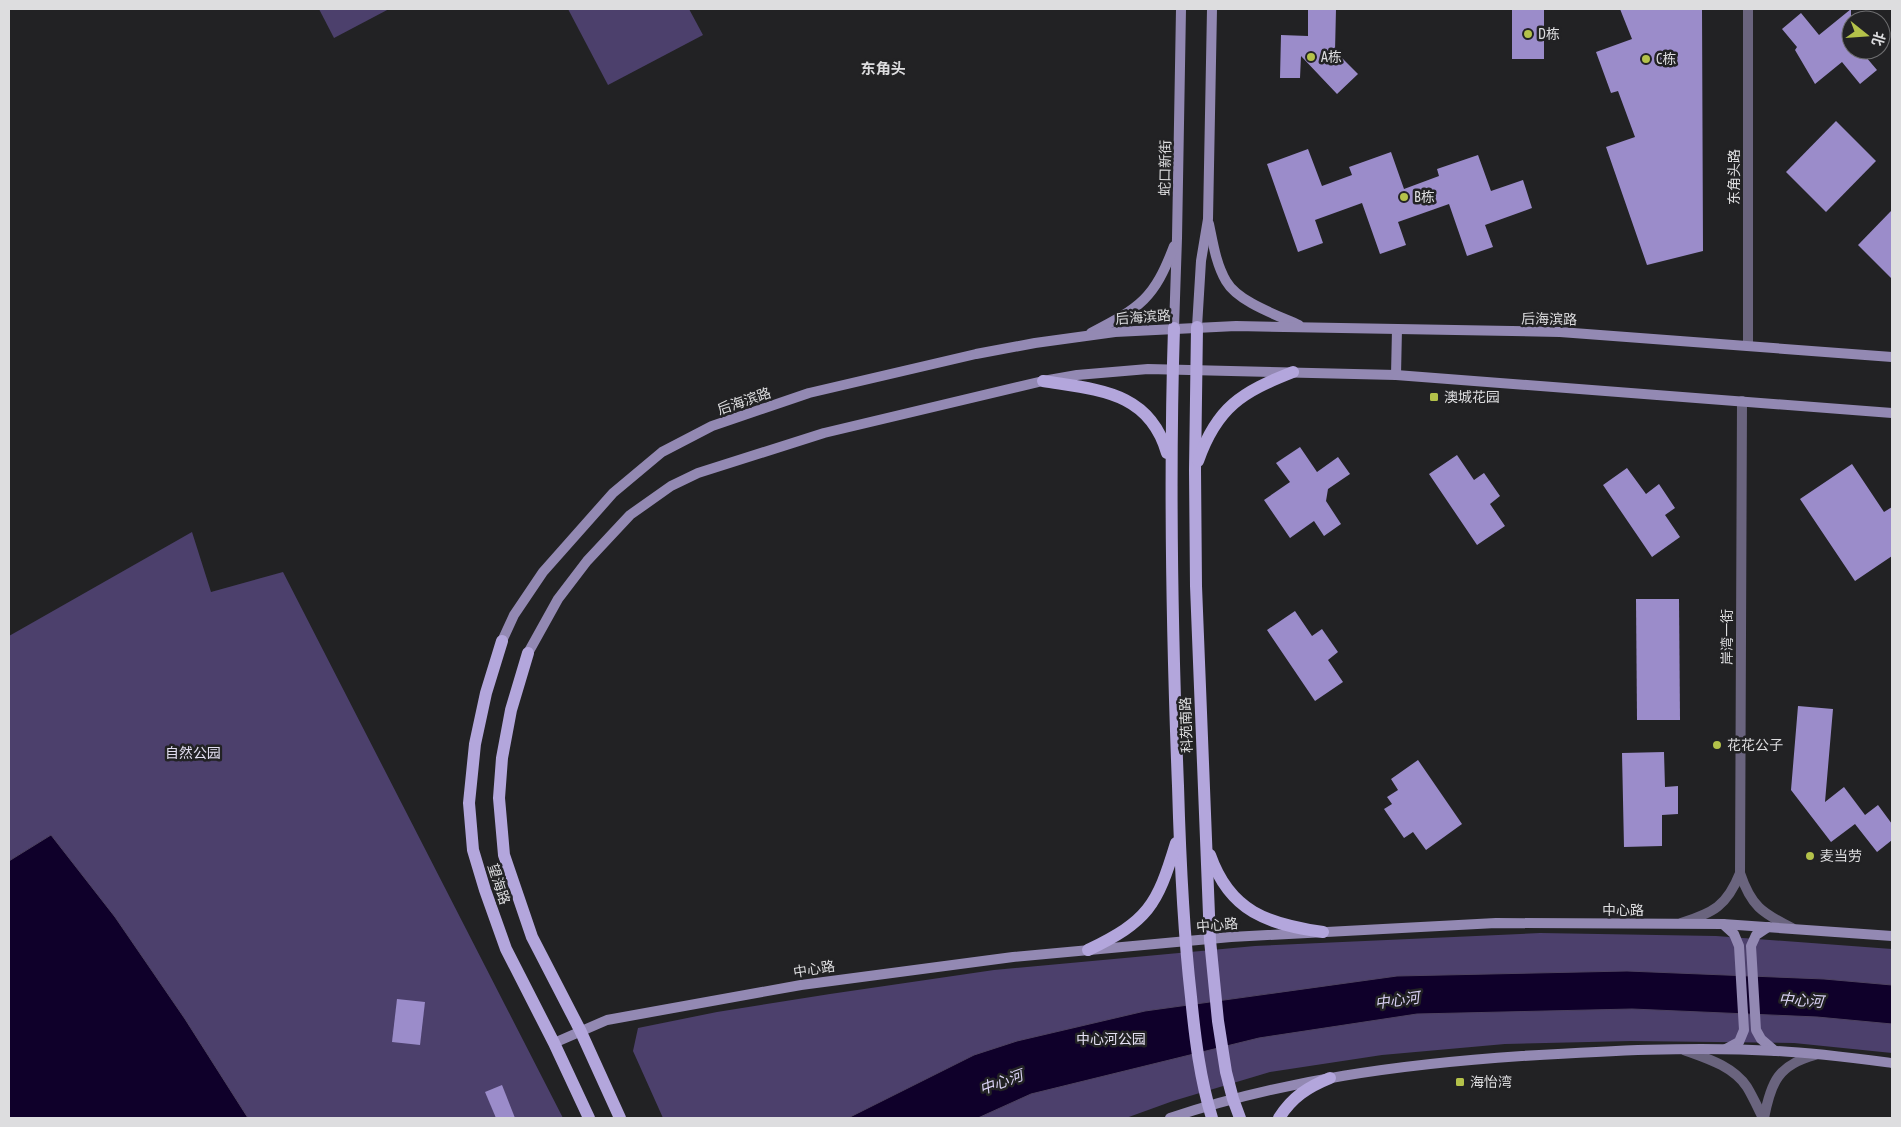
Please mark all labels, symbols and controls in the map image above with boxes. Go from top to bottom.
north arrow [1841,10,1891,60]
place label: D栋 [1538,26,1560,42]
marker: D栋 [1522,28,1534,40]
text: 北 [1869,30,1888,48]
place label: A栋 [1321,49,1342,65]
marker: A栋 [1305,51,1317,63]
place label: C栋 [1656,51,1676,67]
marker: C栋 [1640,53,1652,65]
district label: 东角头 [860,60,906,77]
street label: 蛇口新街 [1157,140,1173,196]
street label: 东角头路 [1726,149,1742,205]
place label: B栋 [1414,189,1435,205]
marker: B栋 [1398,191,1410,203]
street label: 后海滨路 [1115,307,1171,327]
street label: 后海滨路 [1521,311,1577,327]
street label: 后海滨路 [715,384,773,418]
place label: 澳城花园 [1444,389,1500,405]
marker: 澳城花园 [1428,391,1440,403]
street label: 岸湾一街 [1719,609,1735,665]
street label: 科苑南路 [1177,697,1195,753]
place label: 花花公子 [1727,737,1783,753]
marker: 花花公子 [1711,739,1723,751]
park label: 自然公园 [165,745,221,761]
place label: 麦当劳 [1820,848,1862,864]
marker: 麦当劳 [1804,850,1816,862]
street label: 望海路 [485,862,513,906]
street label: 中心路 [1602,902,1644,918]
street label: 中心路 [1195,915,1239,935]
street label: 中心路 [792,958,836,980]
water label: 中心河 [1374,988,1423,1012]
water label: 中心河 [1778,990,1827,1010]
park label: 中心河公园 [1076,1031,1146,1047]
water label: 中心河 [977,1065,1028,1098]
place label: 海怡湾 [1470,1074,1512,1090]
marker: 海怡湾 [1454,1076,1466,1088]

